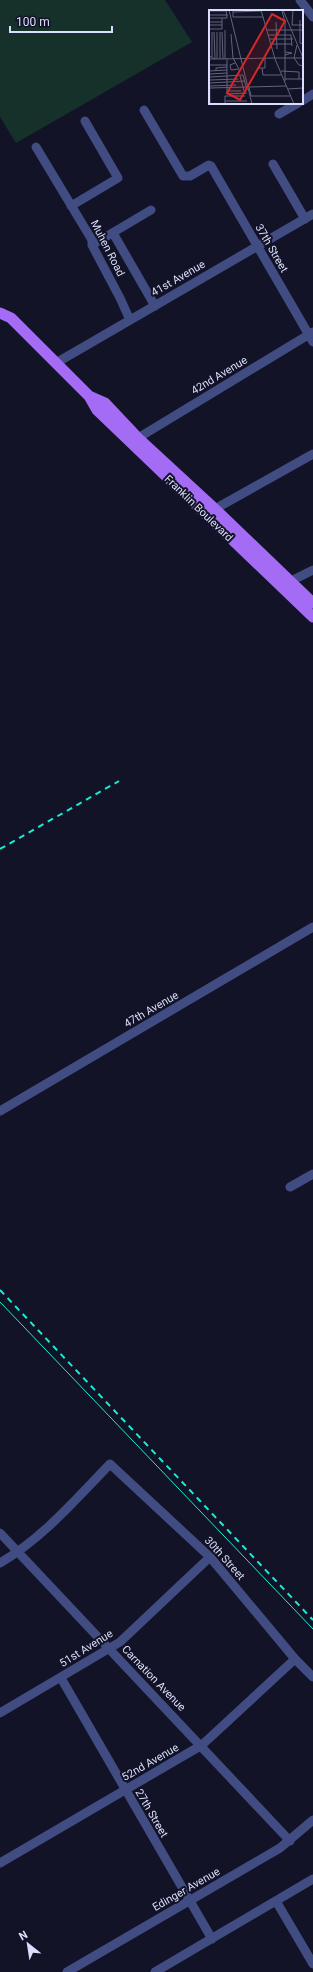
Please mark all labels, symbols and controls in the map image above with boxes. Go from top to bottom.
scale bar [10,8,112,34]
inset map [209,10,303,104]
text: 100 m [16,15,50,29]
street label: Muhen Road [88,218,127,279]
street label: 37th Street [252,222,291,275]
street label: 41st Avenue [149,258,208,299]
street label: 42nd Avenue [189,353,250,397]
street label: Franklin Boulevard [162,472,236,544]
street label: 47th Avenue [122,989,181,1030]
street label: 30th Street [202,1534,248,1583]
street label: 51st Avenue [57,1627,115,1670]
street label: Carnation Avenue [119,1643,188,1714]
street label: 52nd Avenue [120,1741,181,1784]
street label: 27th Street [132,1787,171,1840]
street label: Edinger Avenue [150,1865,222,1914]
north arrow [8,1924,48,1964]
text: N [17,1928,30,1943]

